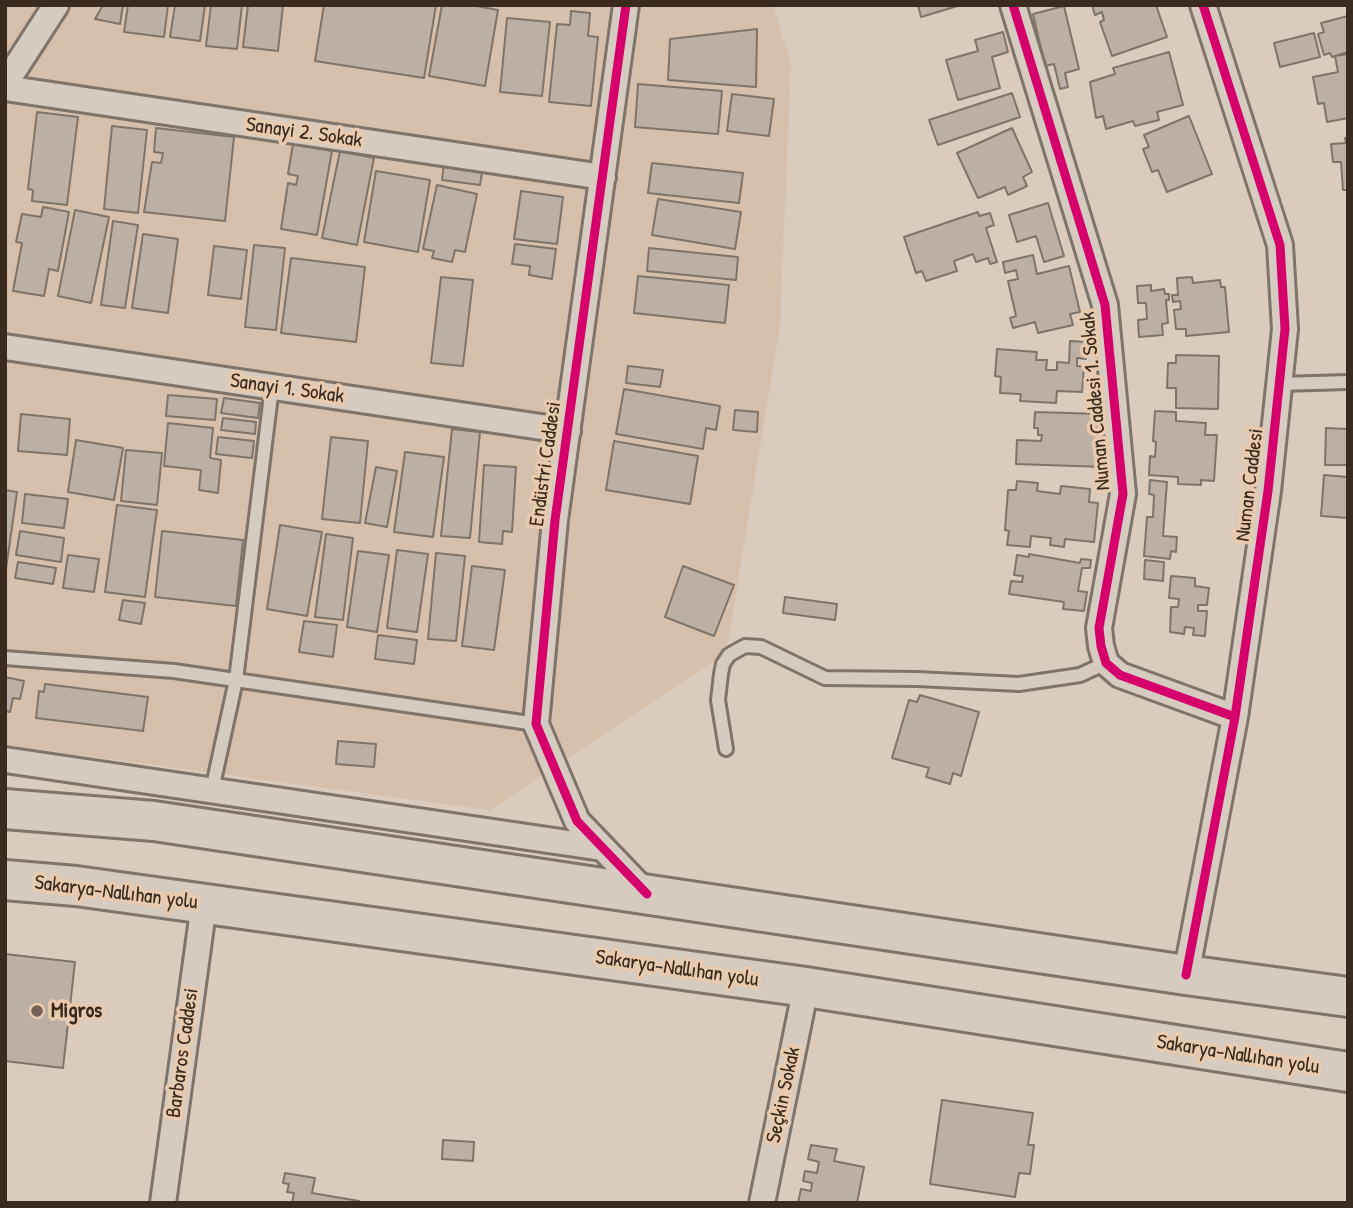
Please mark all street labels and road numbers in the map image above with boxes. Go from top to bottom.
street label: Sanayi 2. Sokak [244,112,364,154]
street label: Numan Caddesi 1. Sokak [1076,311,1116,491]
street label: Sanayi 1. Sokak [228,369,346,409]
street label: Endüstri Caddesi [525,400,567,528]
street label: Numan Caddesi [1231,427,1269,543]
street label: Sakarya-Nallıhan yolu [33,870,199,916]
street label: Sakarya-Nallıhan yolu [594,945,760,993]
street label: Barbaros Caddesi [161,987,205,1119]
street label: Sakarya-Nallıhan yolu [1155,1030,1321,1080]
street label: Seçkin Sokak [762,1045,806,1145]

